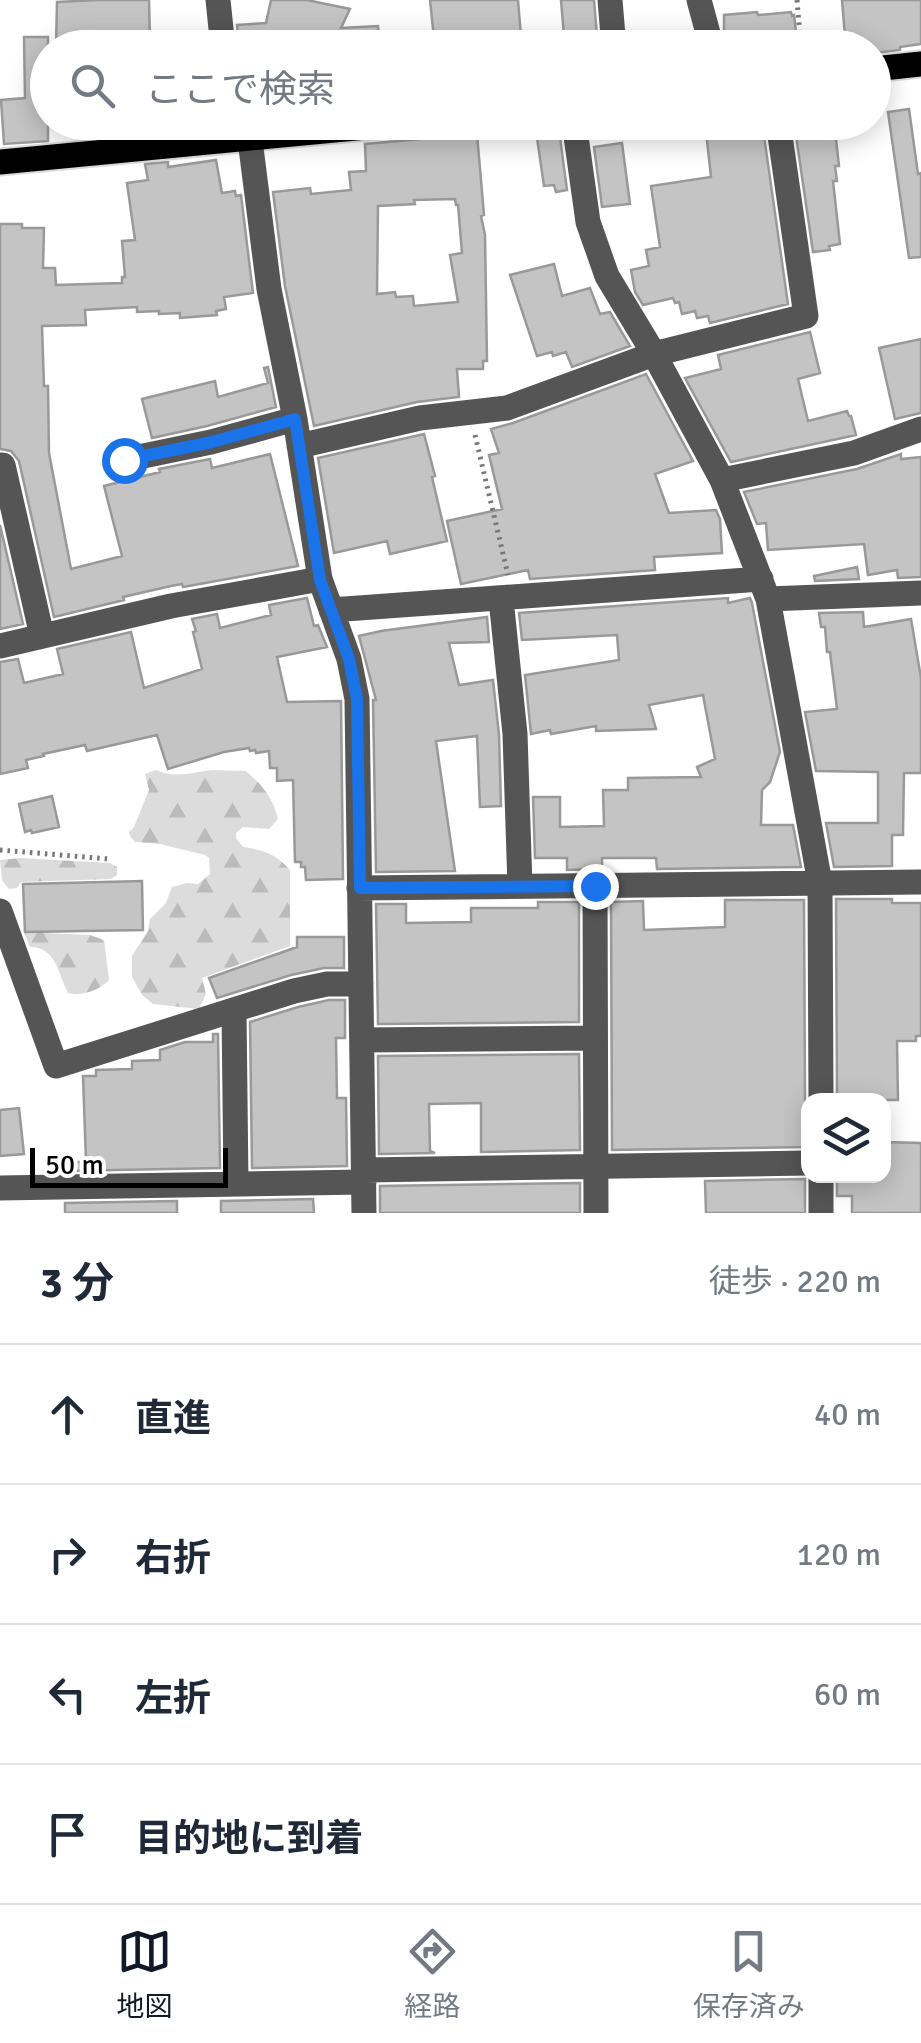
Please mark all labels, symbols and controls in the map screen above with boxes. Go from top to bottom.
search box [30,30,891,140]
icon: search [65,58,120,113]
text: ここで検索 [145,66,335,113]
route start [102,438,148,484]
route end [573,864,619,910]
map controls [801,1093,891,1183]
button: layers [801,1093,891,1183]
scale bar [30,1143,228,1188]
text: 50 m [45,1148,104,1182]
text: 3 分 [40,1258,114,1309]
text: 徒歩 · 220 m [709,1262,881,1301]
icon: ahead [40,1387,95,1442]
text: 直進 [135,1395,211,1442]
text: 40 m [814,1395,881,1434]
icon: right [40,1527,95,1582]
text: 右折 [135,1535,211,1582]
text: 120 m [797,1535,881,1574]
icon: left [40,1667,95,1722]
text: 左折 [135,1675,211,1722]
text: 60 m [814,1675,881,1714]
icon: arrive [40,1807,95,1862]
text: 目的地に到着 [135,1815,363,1862]
tab: 地図 [116,1924,172,2024]
tab: 経路 [404,1924,461,2024]
tab: 保存済み [693,1924,805,2024]

